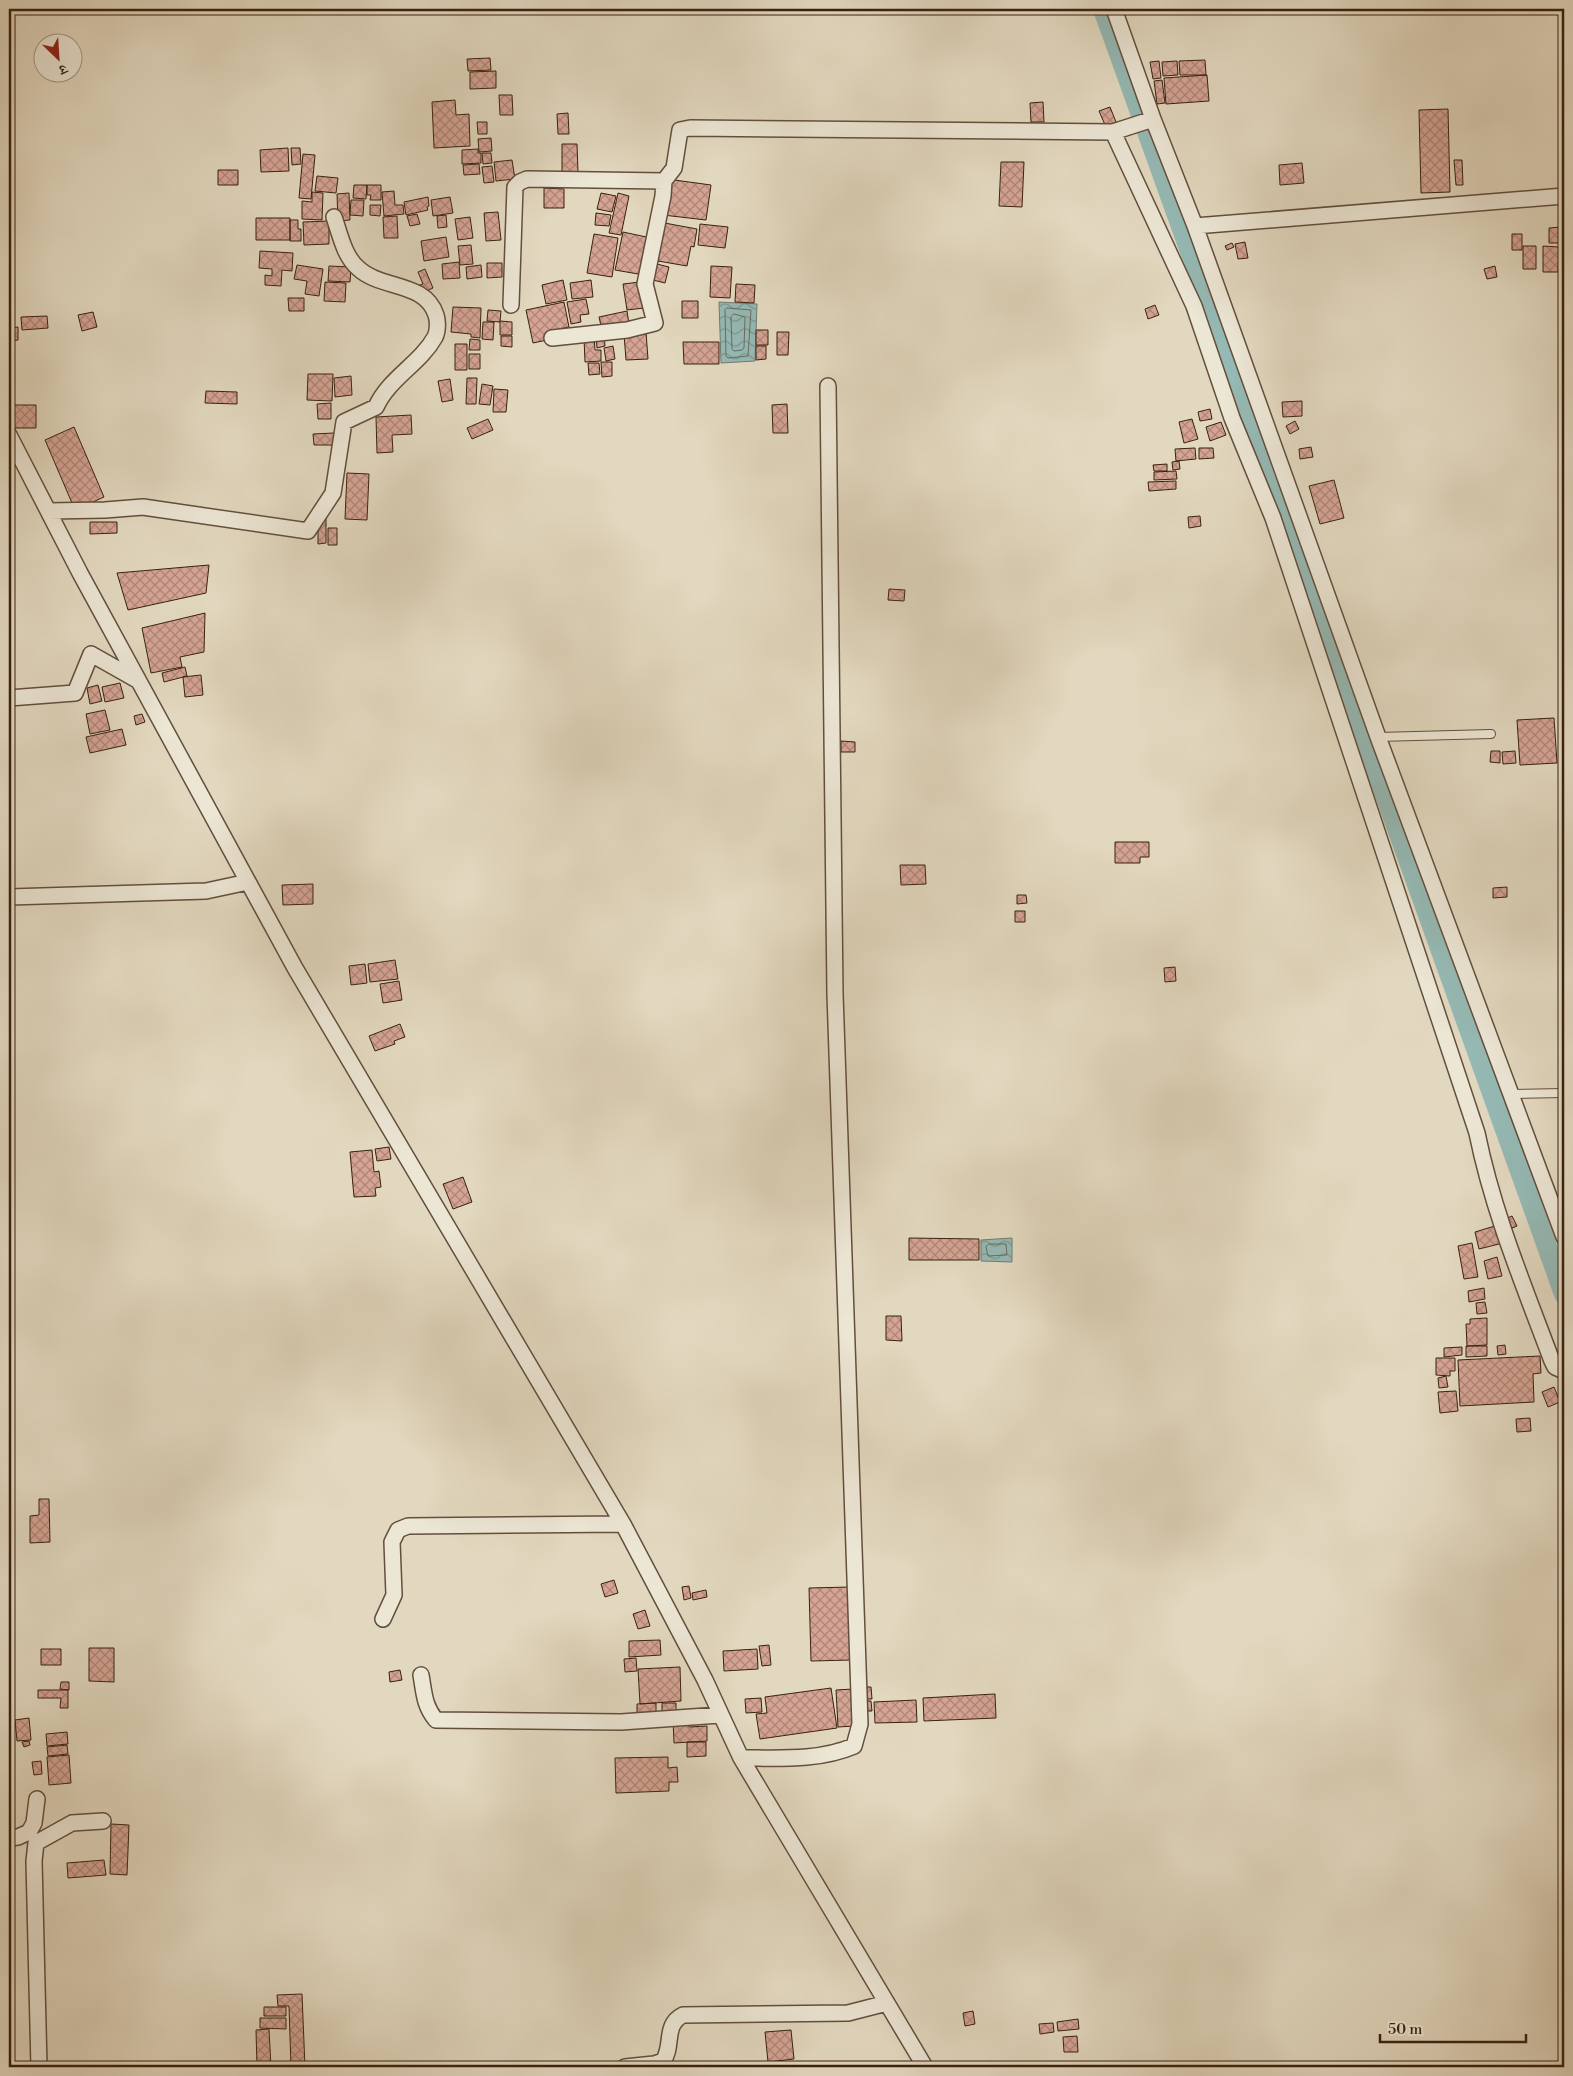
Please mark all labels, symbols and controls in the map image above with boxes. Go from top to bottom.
north arrow [32,32,82,82]
text: उ [55,59,71,79]
scale bar [1380,2011,1527,2043]
text: 50 m [1388,2020,1422,2039]

